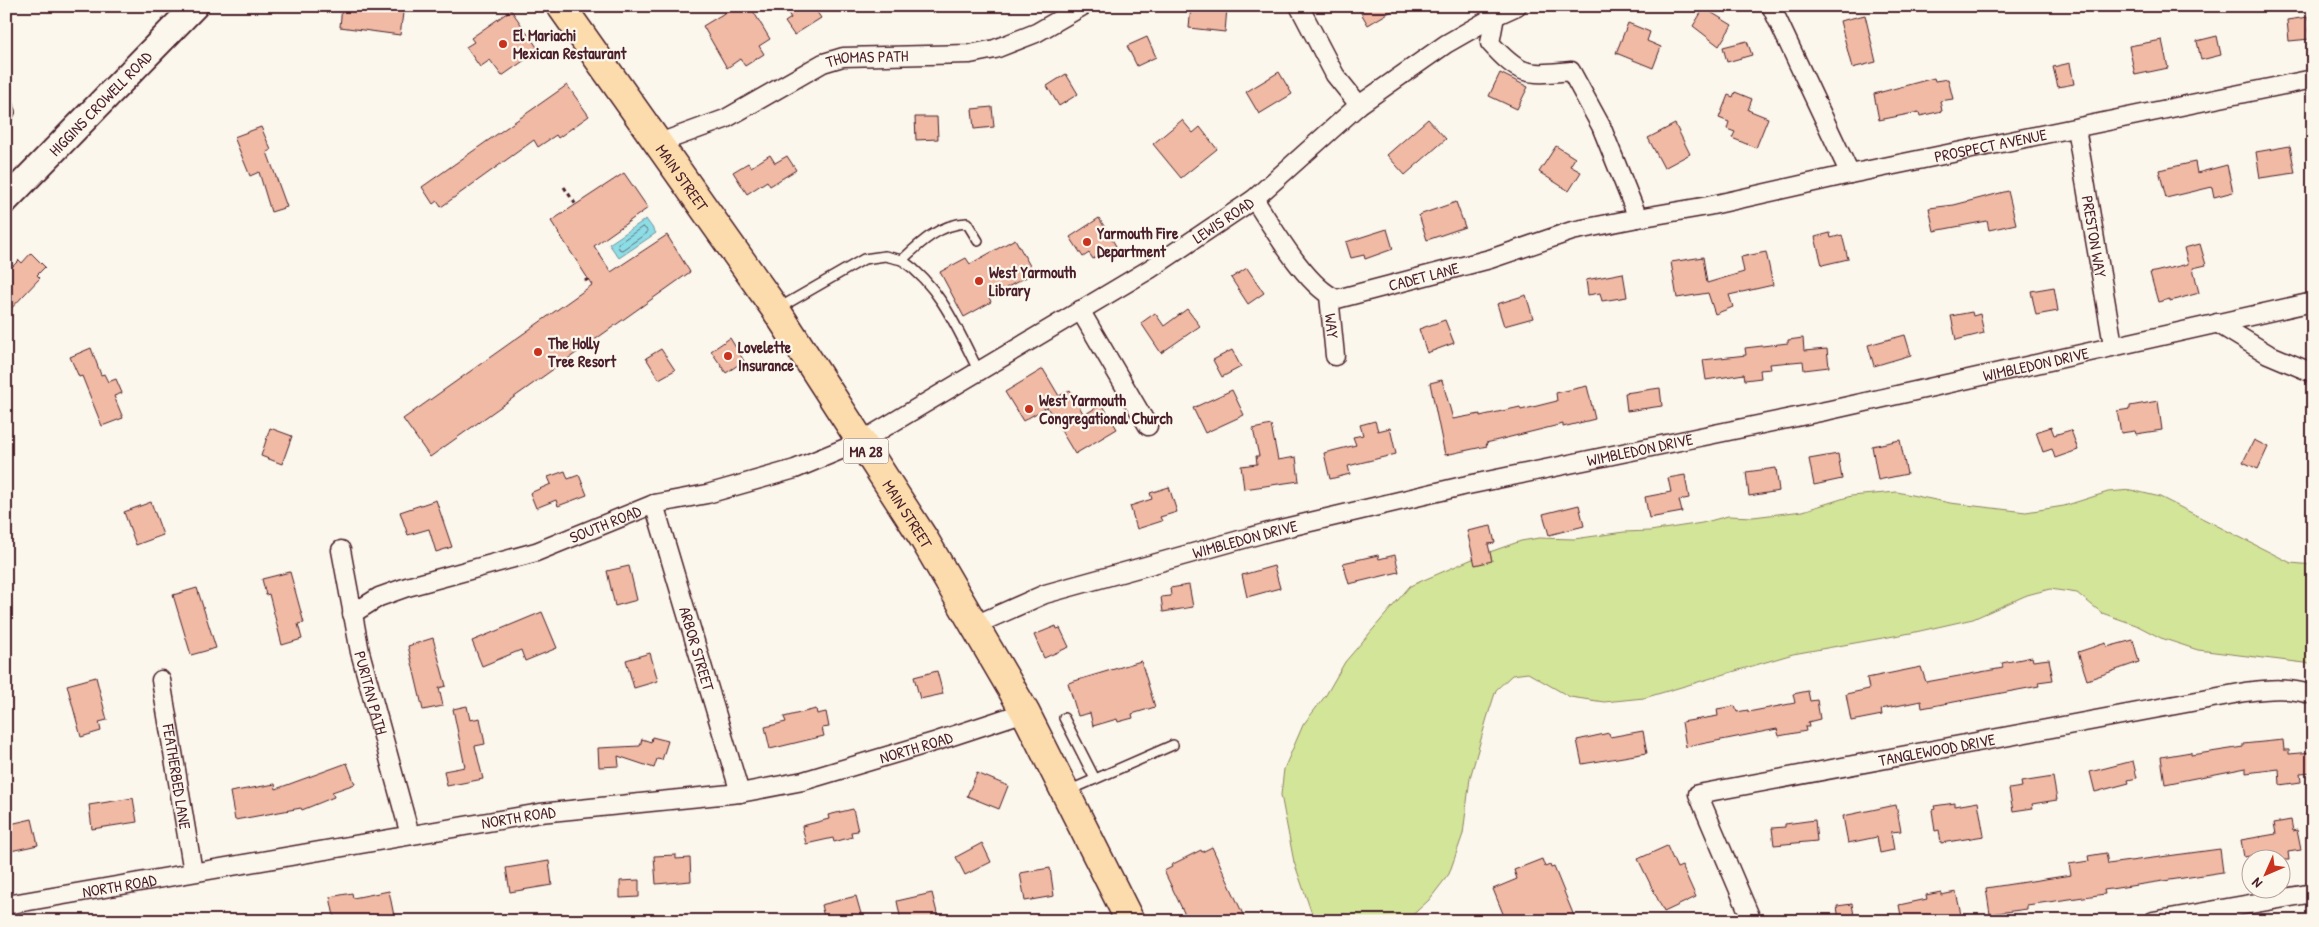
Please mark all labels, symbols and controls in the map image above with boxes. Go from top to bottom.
place label: El Mariachi Mexican Restaurant [513,24,627,64]
marker: El Mariachi Mexican Restaurant [497,38,509,50]
street label: THOMAS PATH [823,44,909,73]
street label: HIGGINS CROWELL ROAD [44,46,157,161]
street label: PROSPECT AVENUE [1932,123,2049,167]
street label: MAIN STREET [651,140,714,216]
street label: LEWIS ROAD [1188,191,1258,248]
street label: PRESTON WAY [2077,194,2112,279]
place label: Yarmouth Fire Department [1097,222,1179,263]
marker: Yarmouth Fire Department [1081,236,1093,248]
street label: CADET LANE [1386,257,1461,296]
place label: West Yarmouth Library [989,261,1076,302]
marker: West Yarmouth Library [973,275,985,287]
street label: WAY [1320,312,1344,339]
place label: The Holly Tree Resort [547,332,616,372]
place label: Lovelette Insurance [738,336,794,376]
street label: WIMBLEDON DRIVE [1981,341,2091,386]
marker: The Holly Tree Resort [532,346,544,358]
marker: Lovelette Insurance [722,350,734,362]
place label: West Yarmouth Congregational Church [1039,389,1173,430]
marker: West Yarmouth Congregational Church [1023,403,1035,415]
street label: WIMBLEDON DRIVE [1585,428,1695,471]
road number: MA 28 [844,438,888,464]
street label: MAIN STREET [878,475,938,552]
street label: SOUTH ROAD [566,499,645,548]
street label: WIMBLEDON DRIVE [1190,514,1300,564]
street label: ARBOR STREET [674,604,720,694]
street label: PURITAN PATH [349,649,393,737]
street label: FEATHERBED LANE [157,722,197,831]
street label: NORTH ROAD [877,726,956,769]
street label: TANGLEWOOD DRIVE [1877,728,1997,771]
street label: NORTH ROAD [480,800,557,834]
north arrow [2242,850,2292,900]
street label: NORTH ROAD [81,868,159,903]
text: N [2247,874,2266,893]

